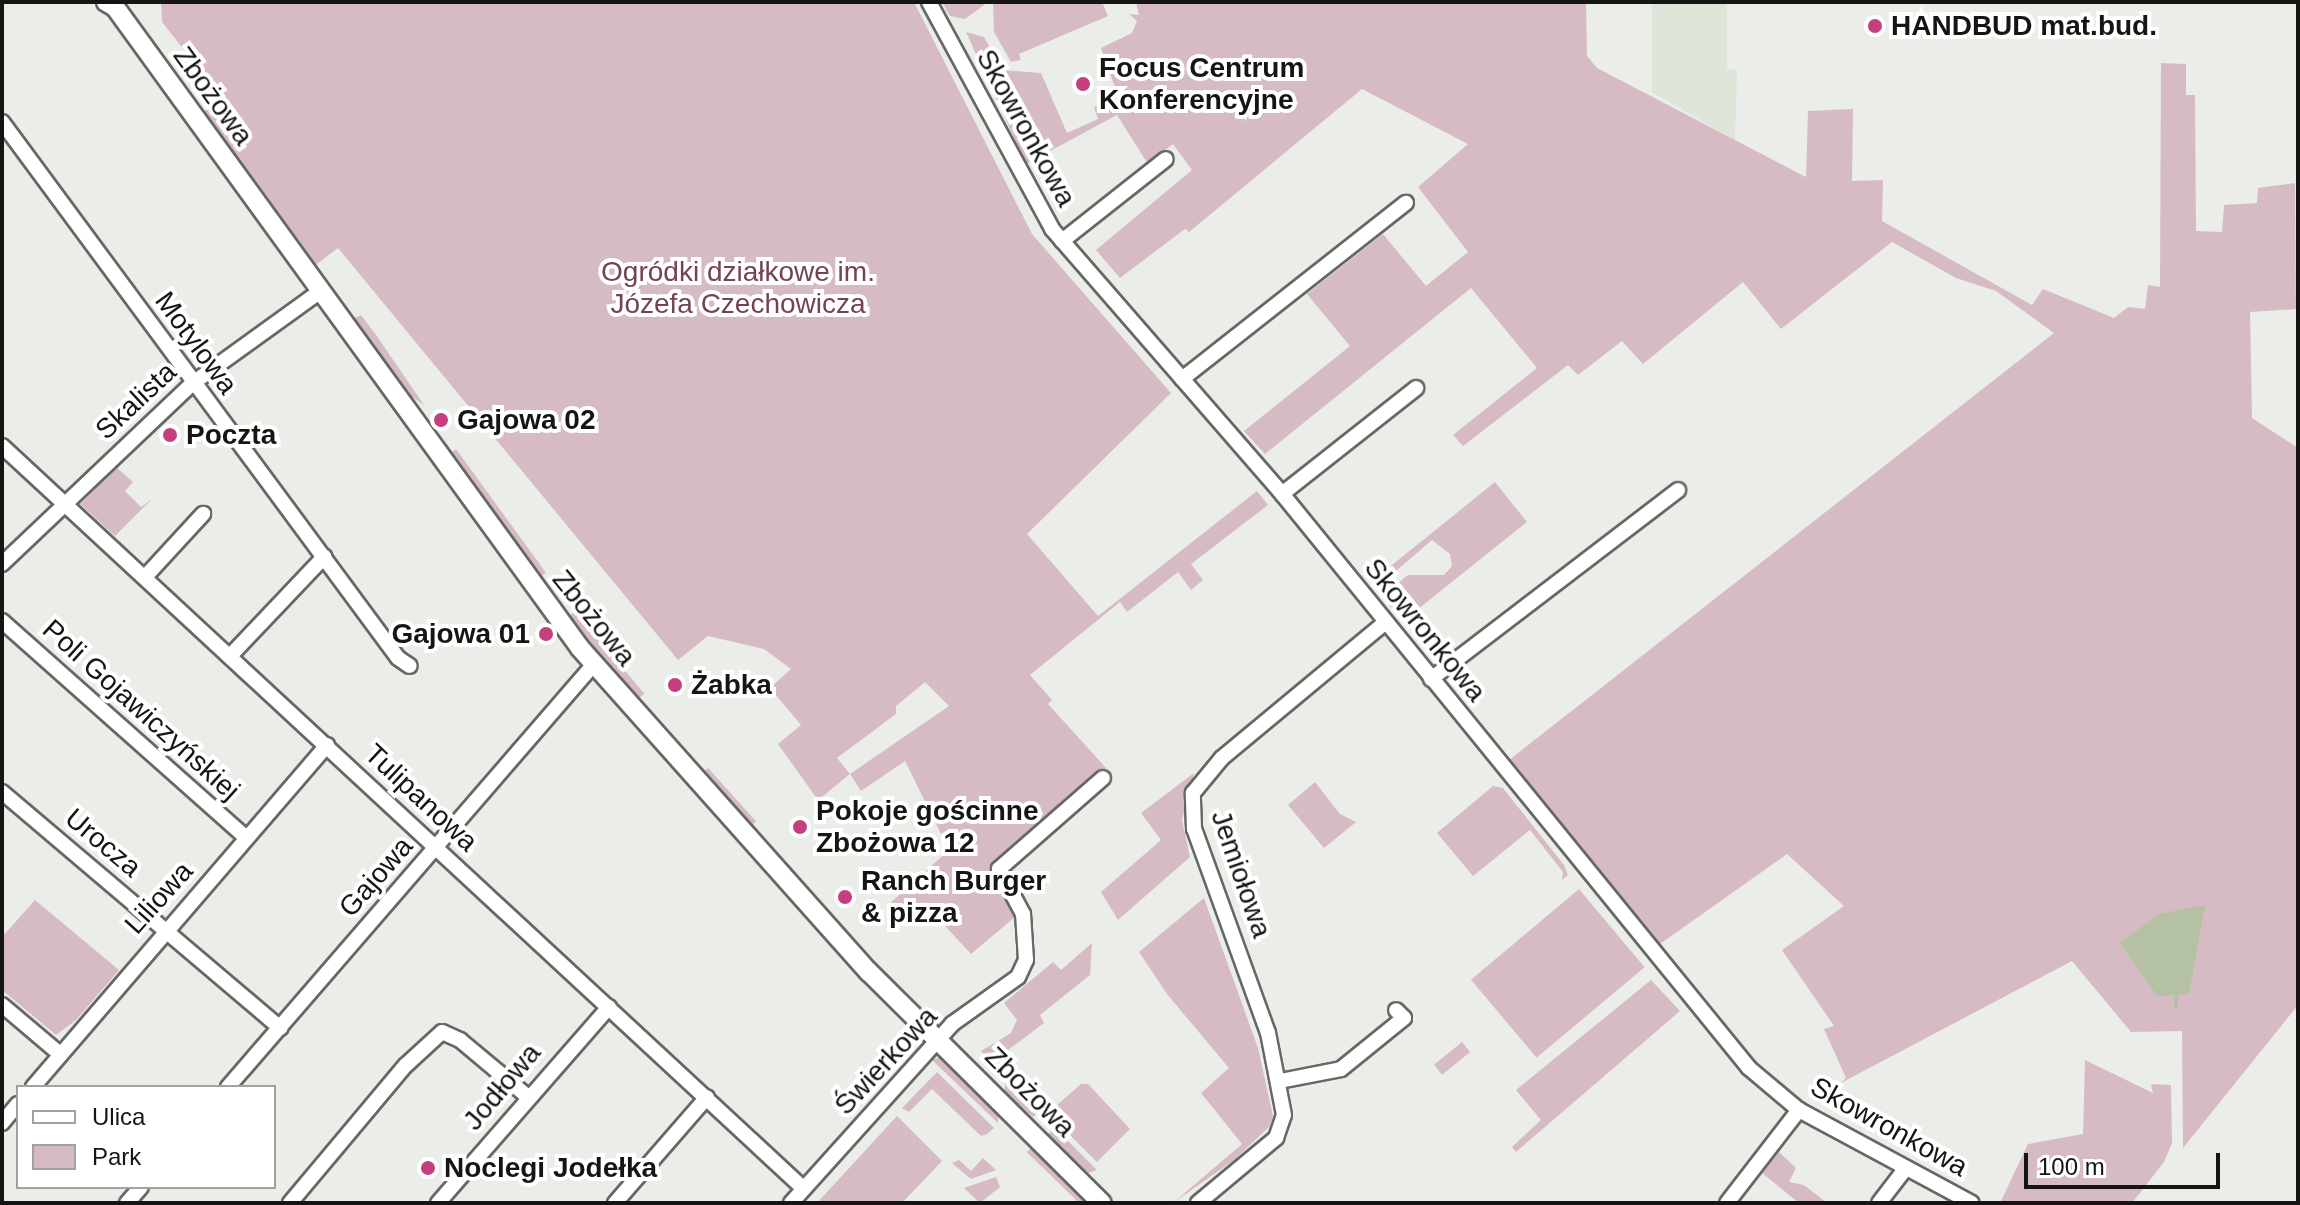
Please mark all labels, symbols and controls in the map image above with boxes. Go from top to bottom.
place label: HANDBUD mat.bud. [1891,9,2157,43]
marker: HANDBUD mat.bud. [1866,17,1884,35]
street label: Zbożowa [166,40,260,152]
street label: Skowronkowa [969,44,1083,212]
place label: Focus Centrum Konferencyjne [1099,51,1304,117]
marker: Focus Centrum Konferencyjne [1074,75,1092,93]
park label: Ogródki działkowe im. Józefa Czechowicza [601,255,875,321]
street label: Motylowa [148,285,244,401]
street label: Skalista [89,355,183,447]
place label: Gajowa 02 [457,403,596,437]
marker: Gajowa 02 [432,411,450,429]
place label: Poczta [186,418,276,452]
marker: Poczta [161,426,179,444]
street label: Skowronkowa [1357,552,1493,708]
street label: Zbożowa [545,563,643,673]
street label: Poli Gojawiczyńskiej [36,613,246,807]
place label: Gajowa 01 [391,617,530,651]
marker: Gajowa 01 [537,625,555,643]
place label: Żabka [691,668,772,702]
marker: Żabka [666,676,684,694]
street label: Tulipanowa [358,737,484,859]
place label: Pokoje gościnne Zbożowa 12 [816,794,1038,860]
street label: Urocza [58,802,148,884]
street label: Jemiołowa [1204,806,1278,942]
marker: Pokoje gościnne Zbożowa 12 [791,818,809,836]
street label: Gajowa [332,830,420,924]
street label: Liliowa [118,855,200,941]
place label: Ranch Burger & pizza [861,864,1046,930]
marker: Ranch Burger & pizza [836,888,854,906]
street label: Świerkowa [828,1000,944,1122]
street label: Jodłowa [456,1037,548,1137]
street label: Zbożowa [978,1040,1082,1144]
street label: Skowronkowa [1805,1070,1973,1184]
legend [16,1085,276,1189]
text: Ulica [92,1103,145,1130]
scale bar [2028,1137,2224,1187]
text: Park [92,1143,141,1170]
place label: Noclegi Jodełka [444,1151,657,1185]
text: 100 m [2038,1153,2105,1180]
marker: Noclegi Jodełka [419,1159,437,1177]

